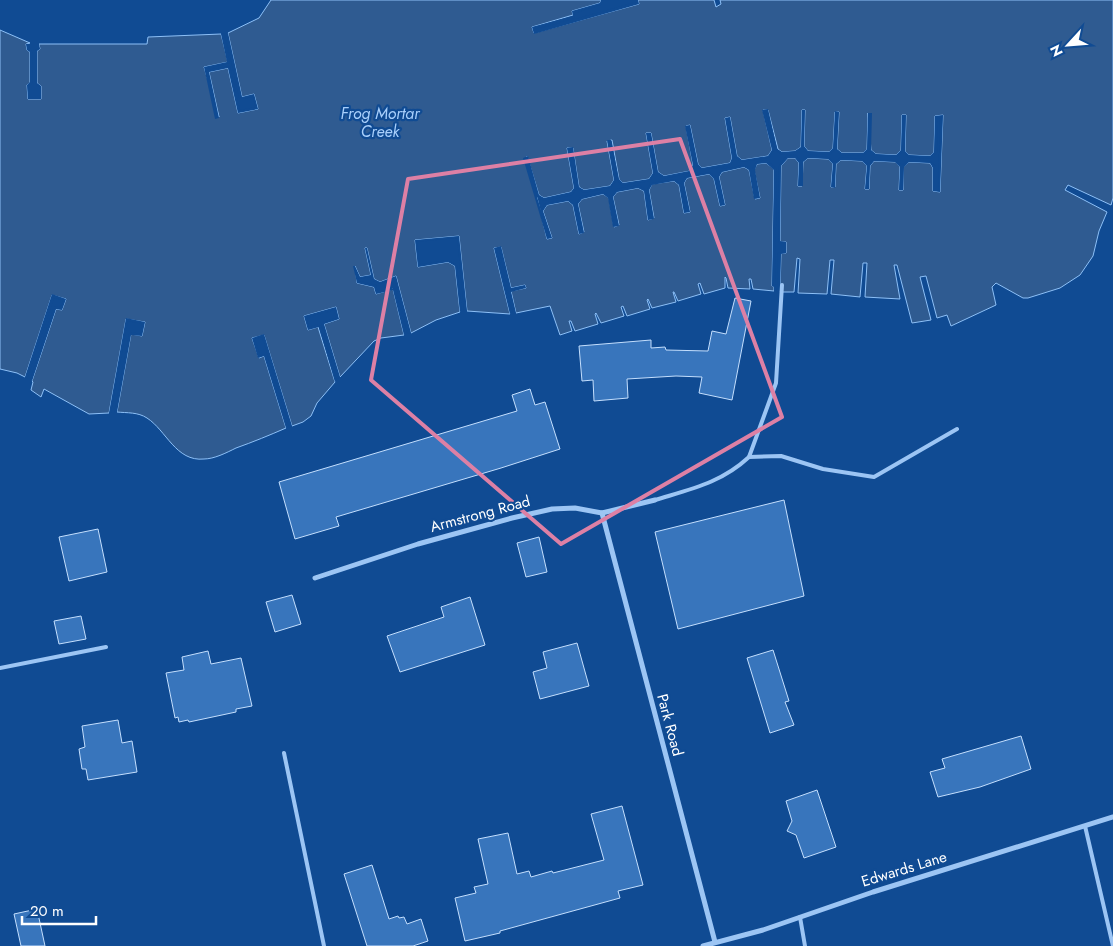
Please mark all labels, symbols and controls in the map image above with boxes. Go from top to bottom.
north arrow [1043,20,1093,70]
text: N [1045,41,1068,60]
water label: Frog Mortar Creek [341,102,421,143]
street label: Armstrong Road [428,490,532,538]
street label: Park Road [651,691,689,759]
street label: Edwards Lane [859,846,950,892]
scale bar [22,894,96,926]
text: 20 m [30,900,64,922]

